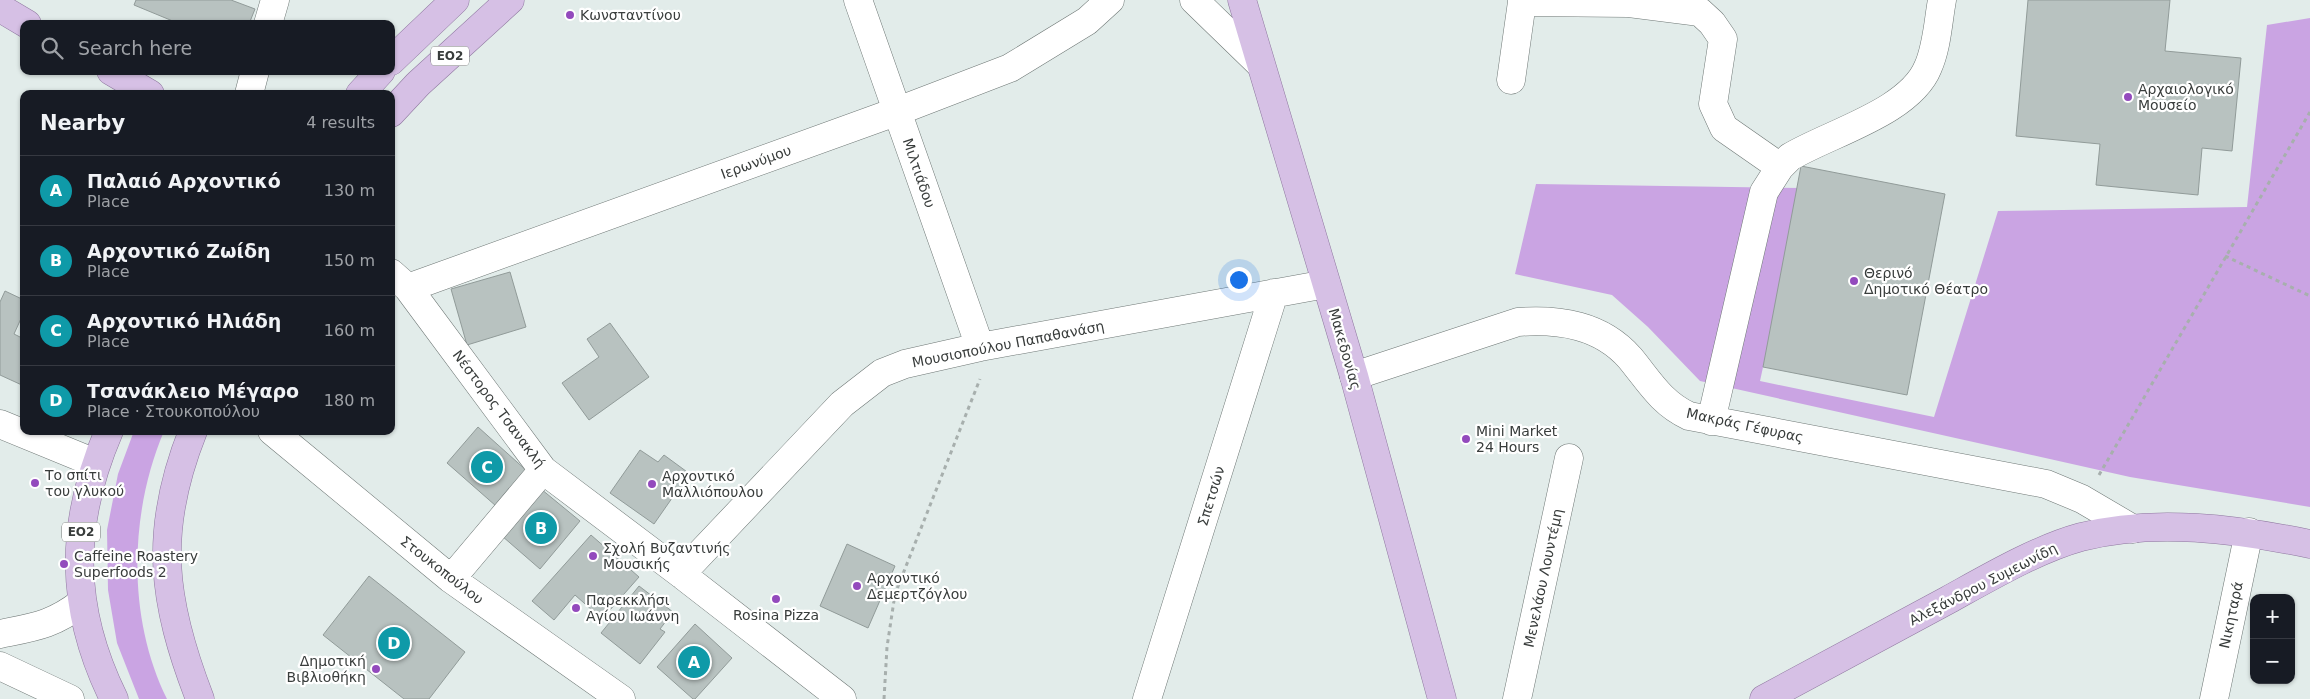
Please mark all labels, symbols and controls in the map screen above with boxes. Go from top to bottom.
place label: Κωνσταντίνου [580,7,681,23]
marker: Κωνσταντίνου [564,9,576,21]
search box [20,20,395,75]
icon: search [38,34,66,62]
text: Search here [78,37,192,59]
road number: ΕΟ2 [431,46,469,66]
place label: Αρχαιολογικό Μουσείο [2138,81,2234,113]
marker: Αρχαιολογικό Μουσείο [2122,91,2134,103]
text: Nearby [40,111,125,135]
text: 4 results [306,113,375,132]
street label: Μιλτιάδου [900,136,938,210]
street label: Ιερωνύμου [719,142,793,182]
text: Παλαιό Αρχοντικό [87,170,281,192]
text: A [50,181,62,200]
text: 130 m [324,181,375,200]
text: Place [87,192,130,211]
text: Αρχοντικό Ζωίδη [87,240,271,262]
text: B [50,251,62,270]
text: 150 m [324,251,375,270]
text: Place [87,262,130,281]
place label: Θερινό Δημοτικό Θέατρο [1864,265,1988,297]
your location [1226,267,1252,293]
marker: Θερινό Δημοτικό Θέατρο [1848,275,1860,287]
street label: Μακεδονίας [1326,306,1364,392]
text: Αρχοντικό Ηλιάδη [87,310,281,332]
street label: Μουσιοπούλου Παπαθανάση [911,318,1105,370]
text: C [50,321,62,340]
text: 160 m [324,321,375,340]
text: Place [87,332,130,351]
street label: Νέστορος Τσανακλή [450,347,548,471]
text: Τσανάκλειο Μέγαρο [87,380,299,402]
text: D [49,391,63,410]
text: 180 m [324,391,375,410]
text: Place · Στουκοπούλου [87,402,260,421]
street label: Μακράς Γέφυρας [1685,405,1805,445]
place label: Mini Market 24 Hours [1476,423,1558,455]
marker: Mini Market 24 Hours [1460,433,1472,445]
pin: C [471,448,503,486]
street label: Σπετσών [1194,464,1228,528]
place label: Το σπίτι του γλυκού [44,467,124,499]
place label: Αρχοντικό Μαλλιόπουλου [662,468,763,500]
marker: Το σπίτι του γλυκού [29,477,41,489]
marker: Αρχοντικό Μαλλιόπουλου [646,478,658,490]
street label: Μενελάου Λουντέμη [1520,507,1566,649]
pin: B [525,509,557,547]
road number: ΕΟ2 [62,522,100,542]
street label: Στουκοπούλου [397,533,487,607]
place label: Σχολή Βυζαντινής Μουσικής [603,540,731,572]
street label: Αλεξάνδρου Συμεωνίδη [1906,540,2060,628]
place label: Caffeine Roastery Superfoods 2 [74,548,198,580]
marker: Σχολή Βυζαντινής Μουσικής [587,550,599,562]
marker: Caffeine Roastery Superfoods 2 [58,558,70,570]
place label: Αρχοντικό Δεμερτζόγλου [867,570,967,602]
marker: Αρχοντικό Δεμερτζόγλου [851,580,863,592]
street label: Νικηταρά [2216,580,2246,650]
place label: Παρεκκλήσι Αγίου Ιωάννη [586,592,679,624]
marker: Rosina Pizza [770,593,782,605]
map controls [2250,594,2295,684]
button: + [2250,594,2295,639]
marker: Παρεκκλήσι Αγίου Ιωάννη [570,602,582,614]
place label: Rosina Pizza [733,607,819,623]
pin: D [378,624,410,662]
button: − [2250,639,2295,684]
pin: A [678,643,710,681]
place label: Δημοτική Βιβλιοθήκη [287,653,366,685]
marker: Δημοτική Βιβλιοθήκη [370,663,382,675]

